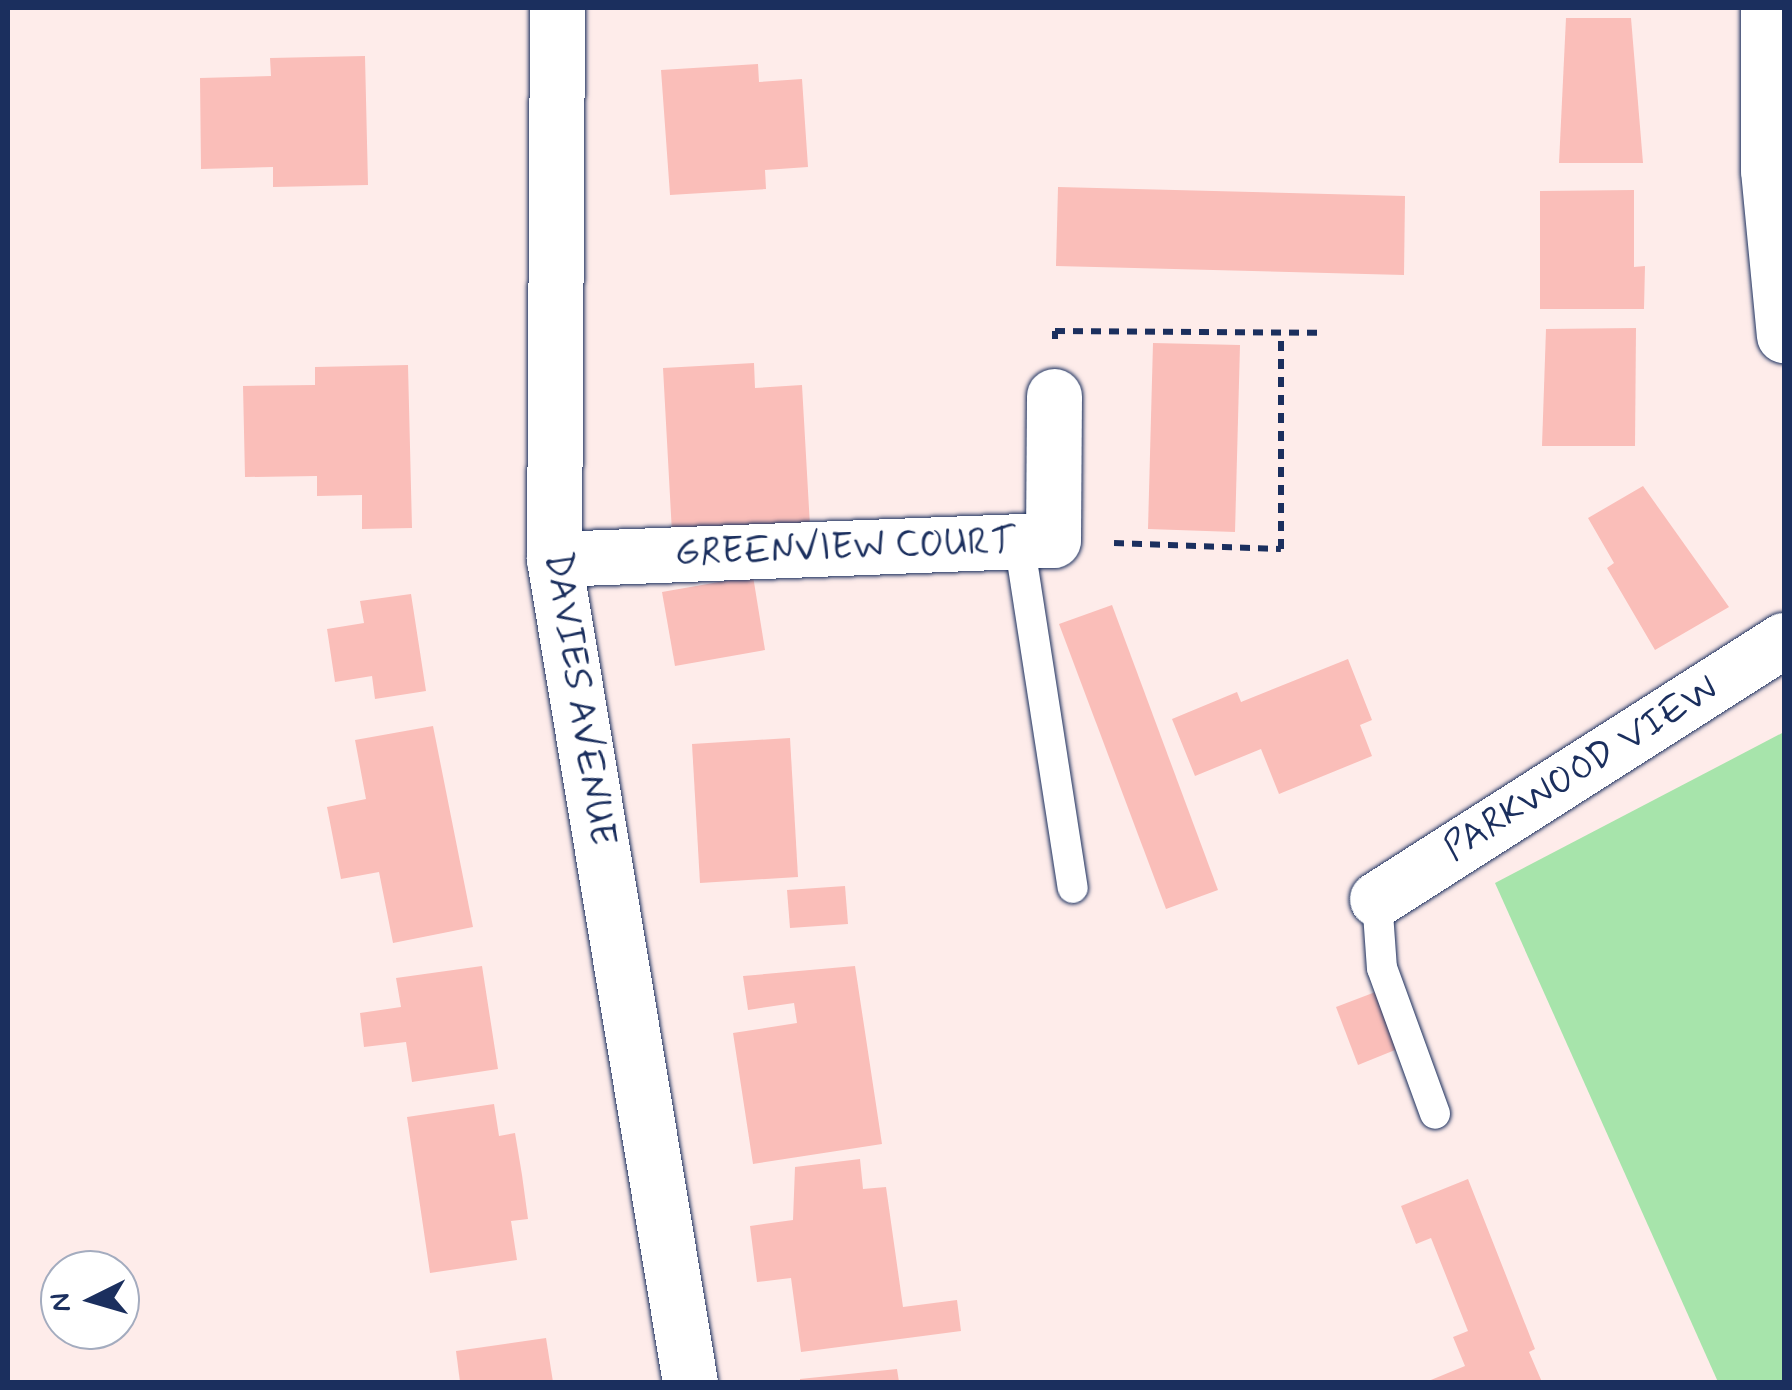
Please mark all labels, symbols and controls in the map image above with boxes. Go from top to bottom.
street label: GREENVIEW COURT [673,519,1017,577]
street label: DAVIES AVENUE [533,549,625,849]
street label: PARKWOOD VIEW [1439,668,1723,870]
north arrow [40,1250,140,1350]
text: N [42,1292,81,1313]

